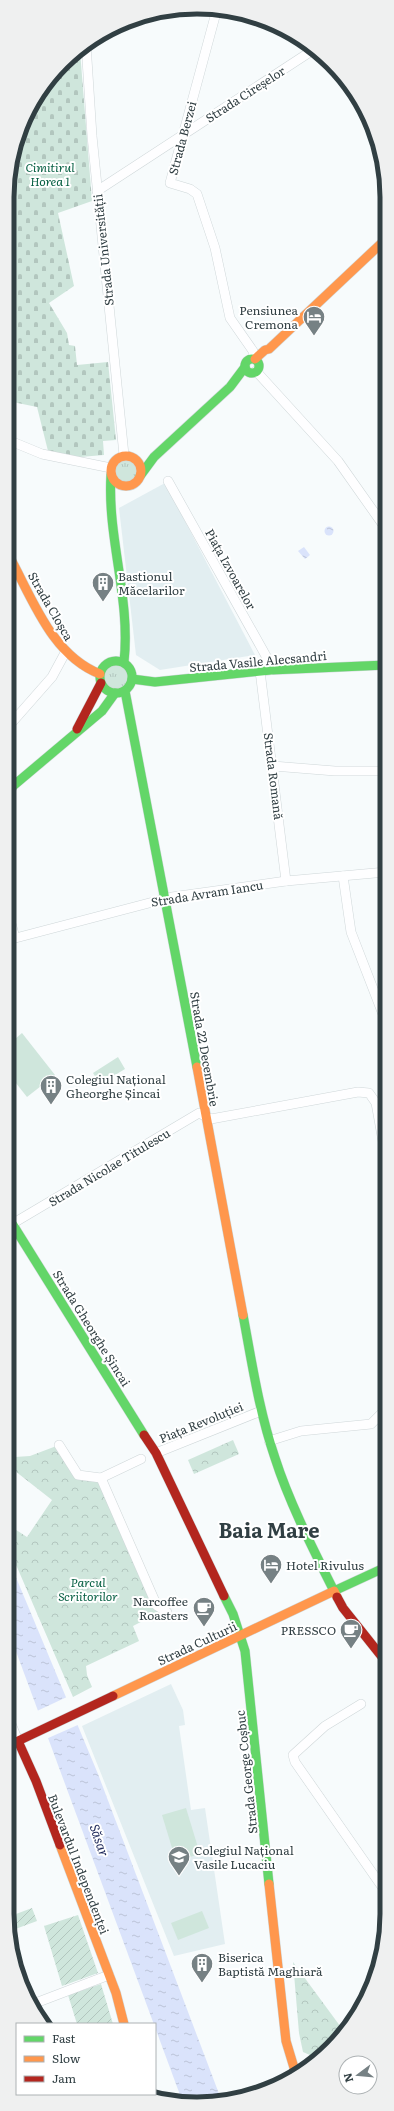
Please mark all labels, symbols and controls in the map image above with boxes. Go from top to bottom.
street label: Strada Cireșelor [202,61,289,127]
street label: Strada Berzei [164,99,200,177]
park label: Cimitirul Horea 1 [25,158,75,190]
street label: Strada Universității [88,193,118,307]
place label: Pensiunea Cremona [239,301,299,333]
hotel icon: Pensiunea Cremona [301,304,327,337]
street label: Piața Izvoarelor [201,525,261,613]
place label: Bastionul Măcelarilor [118,567,185,599]
street label: Strada Cloșca [24,568,78,644]
building icon: Bastionul Măcelarilor [90,570,116,603]
street label: Strada Vasile Alecsandri [189,646,327,676]
street label: Strada Romană [260,731,288,821]
street label: Strada Avram Iancu [150,875,265,911]
street label: Strada 22 Decembrie [186,990,224,1108]
place label: Colegiul Național Gheorghe Șincai [66,1070,166,1102]
building icon: Colegiul Național Gheorghe Șincai [38,1073,64,1106]
street label: Strada Nicolae Titulescu [45,1123,174,1211]
street label: Strada Gheorghe Șincai [49,1266,135,1390]
street label: Piața Revoluției [156,1397,246,1447]
district label: Baia Mare [219,1514,320,1544]
hotel icon: Hotel Rivulus [258,1552,284,1585]
place label: Hotel Rivulus [286,1556,365,1574]
park label: Parcul Scriitorilor [58,1573,118,1605]
place label: Narcoffee Roasters [133,1592,189,1624]
cafe icon: Narcoffee Roasters [191,1595,217,1628]
street label: Strada Culturii [154,1617,240,1669]
cafe icon: PRESSCO [338,1617,364,1650]
place label: PRESSCO [281,1621,336,1639]
street label: Strada George Coșbuc [231,1709,261,1835]
street label: Bulevardul Independenței [44,1791,114,1937]
water label: Săsar [86,1821,114,1859]
place label: Colegiul Național Vasile Lucaciu [194,1841,294,1873]
school or university icon: Colegiul Național Vasile Lucaciu [166,1844,192,1877]
place label: Biserica Baptistă Maghiară [218,1948,323,1980]
building icon: Biserica Baptistă Maghiară [189,1951,215,1984]
legend [16,2023,156,2095]
text: Fast [52,2029,76,2047]
text: Slow [52,2049,81,2067]
north arrow [338,2055,378,2095]
text: Jam [52,2069,77,2087]
text: N [338,2071,356,2085]

